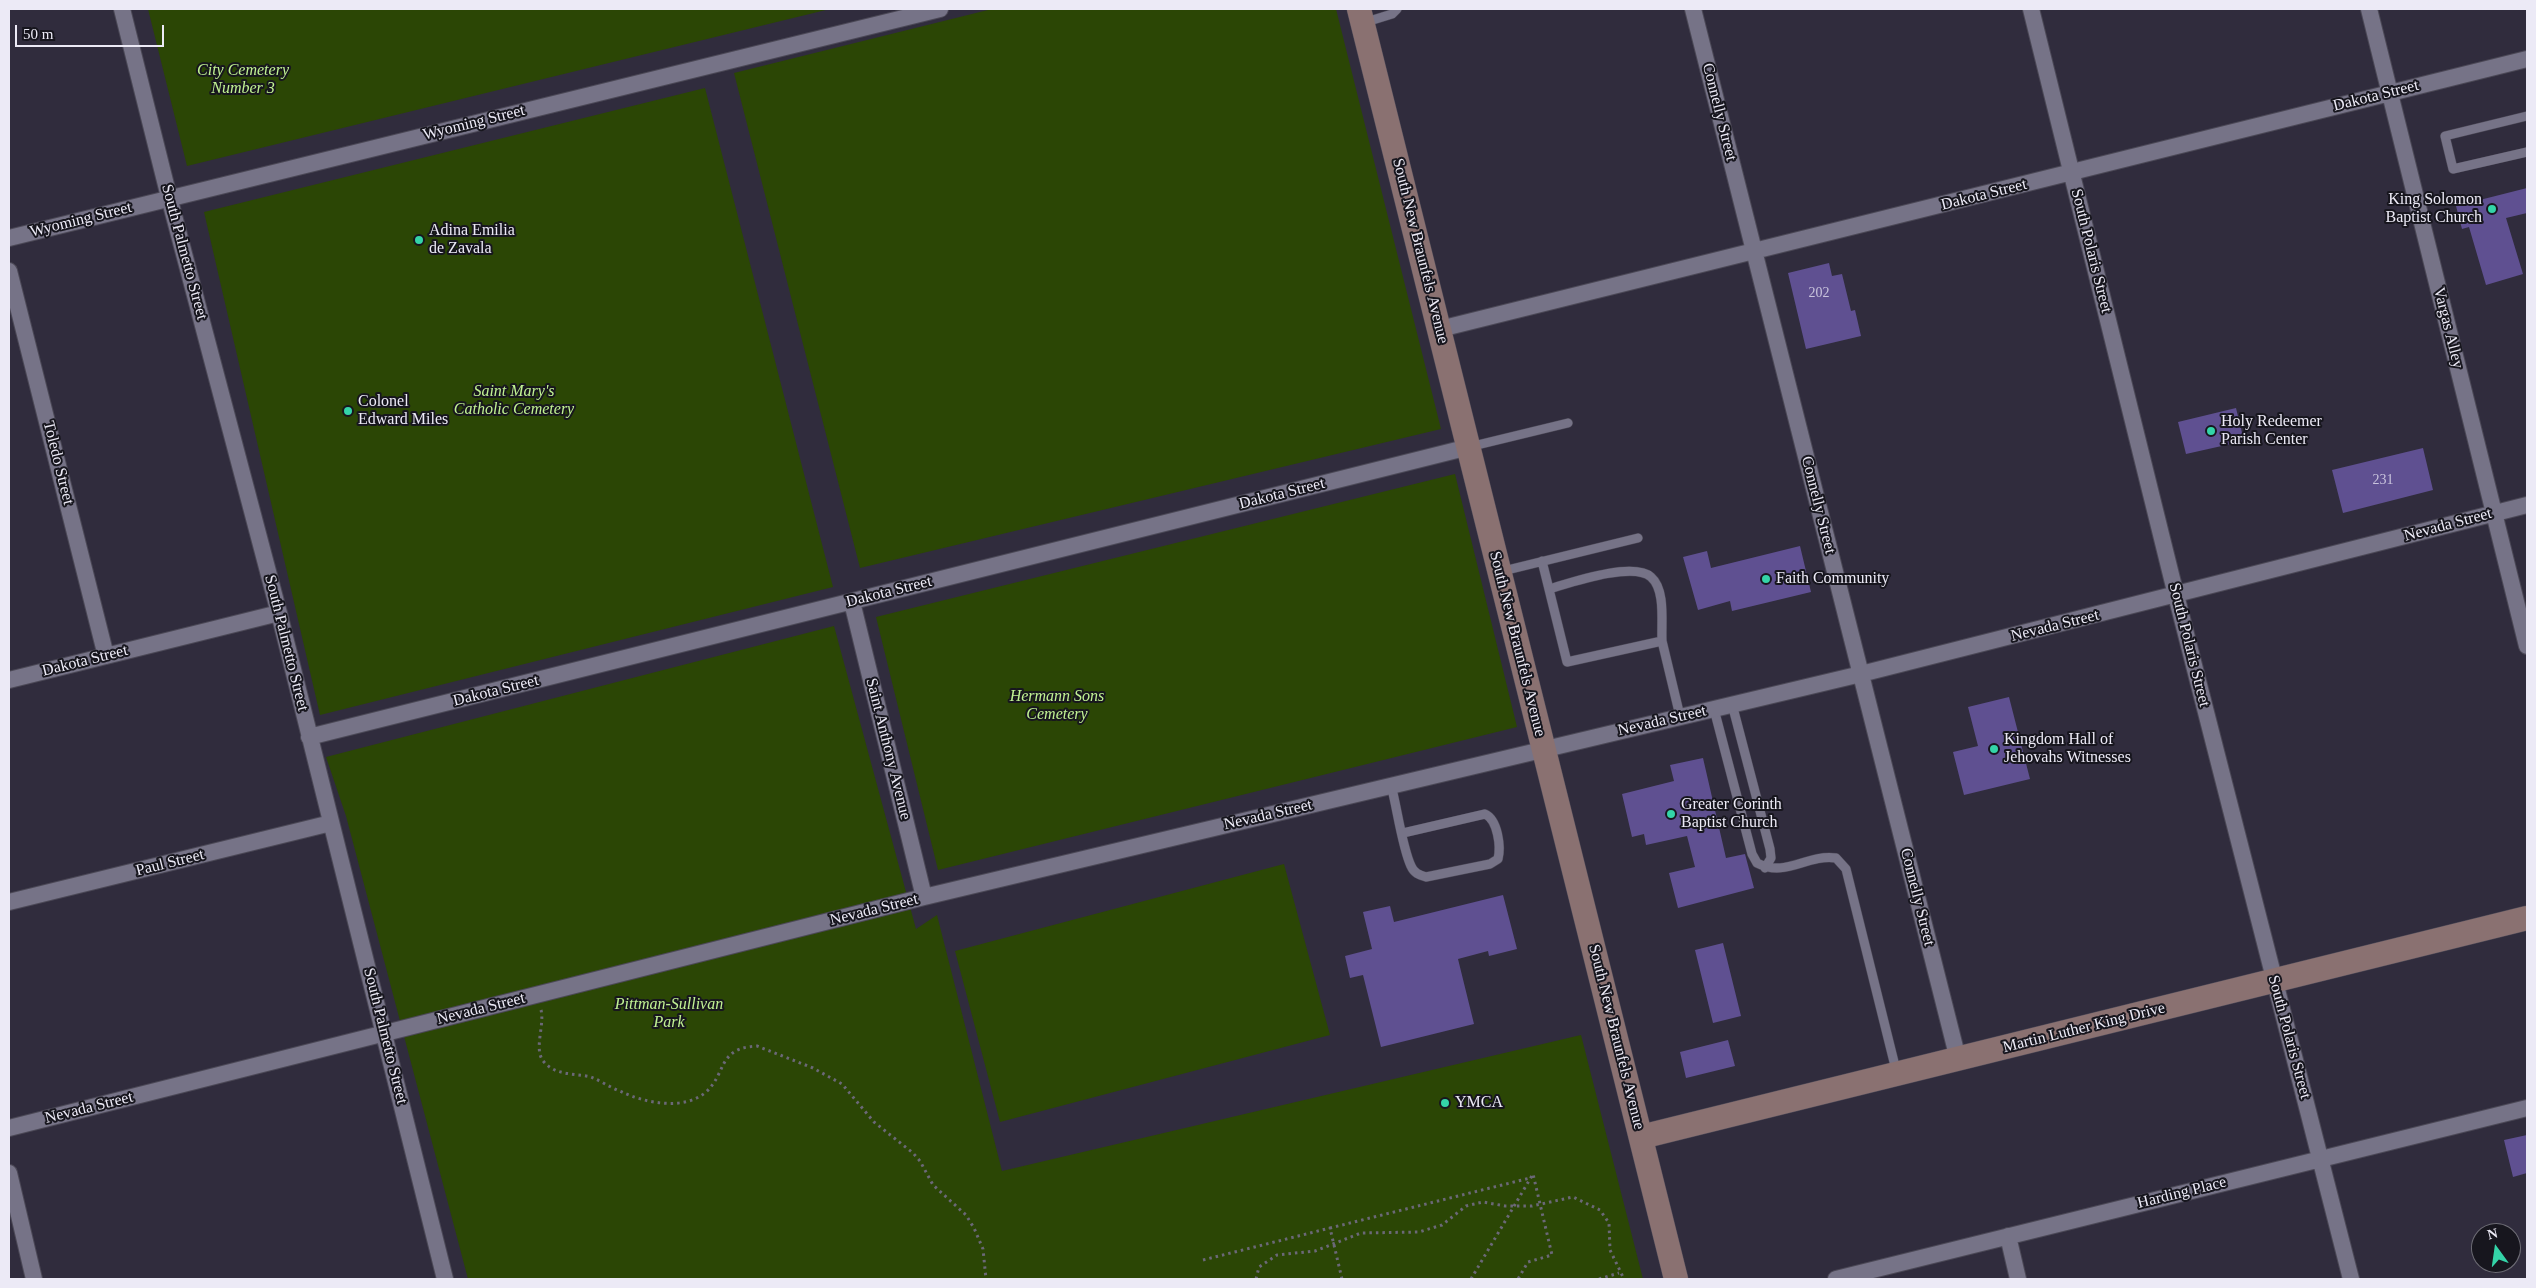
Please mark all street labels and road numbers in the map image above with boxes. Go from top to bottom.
street label: Connelly Street [1698,61,1740,163]
street label: Dakota Street [2331,76,2421,116]
street label: Wyoming Street [421,101,527,145]
street label: South New Braunfels Avenue [1388,156,1452,346]
street label: Dakota Street [1939,175,2029,215]
street label: South Palmetto Street [157,182,211,322]
street label: South Polaris Street [2066,187,2116,315]
street label: Wyoming Street [28,198,134,242]
street label: Vargas Alley [2429,286,2467,370]
street label: Toledo Street [38,419,78,507]
street label: Connelly Street [1797,454,1839,556]
street label: Dakota Street [1237,474,1327,514]
street label: Nevada Street [2402,504,2494,546]
street label: South New Braunfels Avenue [1485,549,1549,739]
street label: Dakota Street [844,572,934,612]
street label: South Palmetto Street [260,573,312,713]
street label: South Polaris Street [2164,581,2214,709]
street label: Nevada Street [2009,606,2101,646]
street label: Dakota Street [40,641,130,681]
street label: Dakota Street [451,671,541,711]
street label: Saint Anthony Avenue [861,676,915,822]
street label: Nevada Street [1616,702,1708,740]
street label: Nevada Street [1222,796,1314,834]
street label: Paul Street [134,845,206,881]
street label: Connelly Street [1896,846,1938,948]
street label: Nevada Street [828,890,920,930]
street label: South New Braunfels Avenue [1584,942,1648,1132]
street label: South Palmetto Street [359,966,411,1106]
street label: South Polaris Street [2263,973,2315,1101]
street label: Nevada Street [435,989,527,1029]
street label: Martin Luther King Drive [2001,999,2167,1057]
street label: Nevada Street [43,1088,135,1128]
street label: Harding Place [2135,1173,2229,1213]

